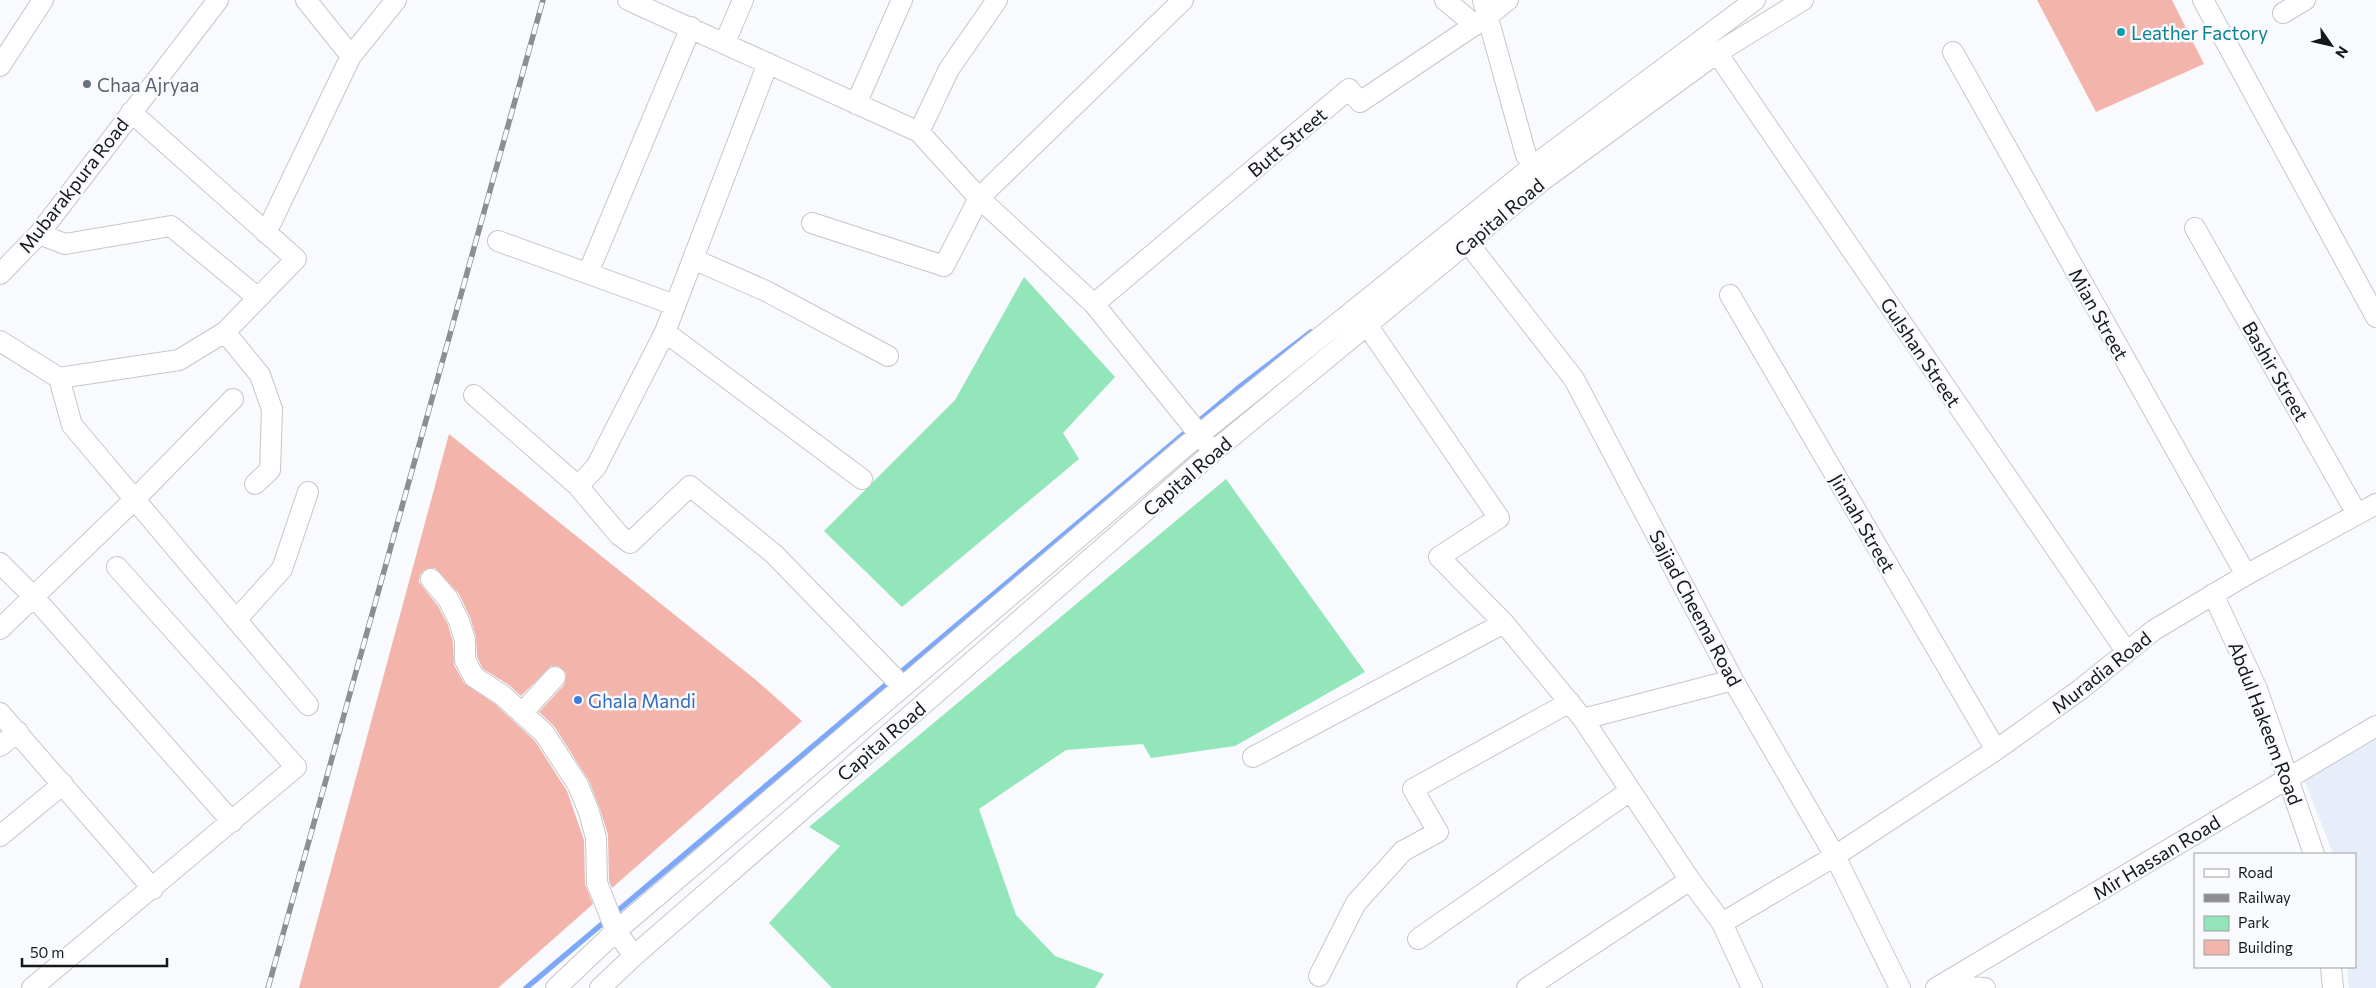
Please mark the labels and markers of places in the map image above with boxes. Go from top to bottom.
place label: Leather Factory [2131,21,2268,44]
marker: Leather Factory [2115,26,2127,38]
place label: Chaa Ajryaa [97,73,199,96]
marker: Chaa Ajryaa [81,78,93,90]
place label: Ghala Mandi [588,689,696,712]
marker: Ghala Mandi [572,694,584,706]

